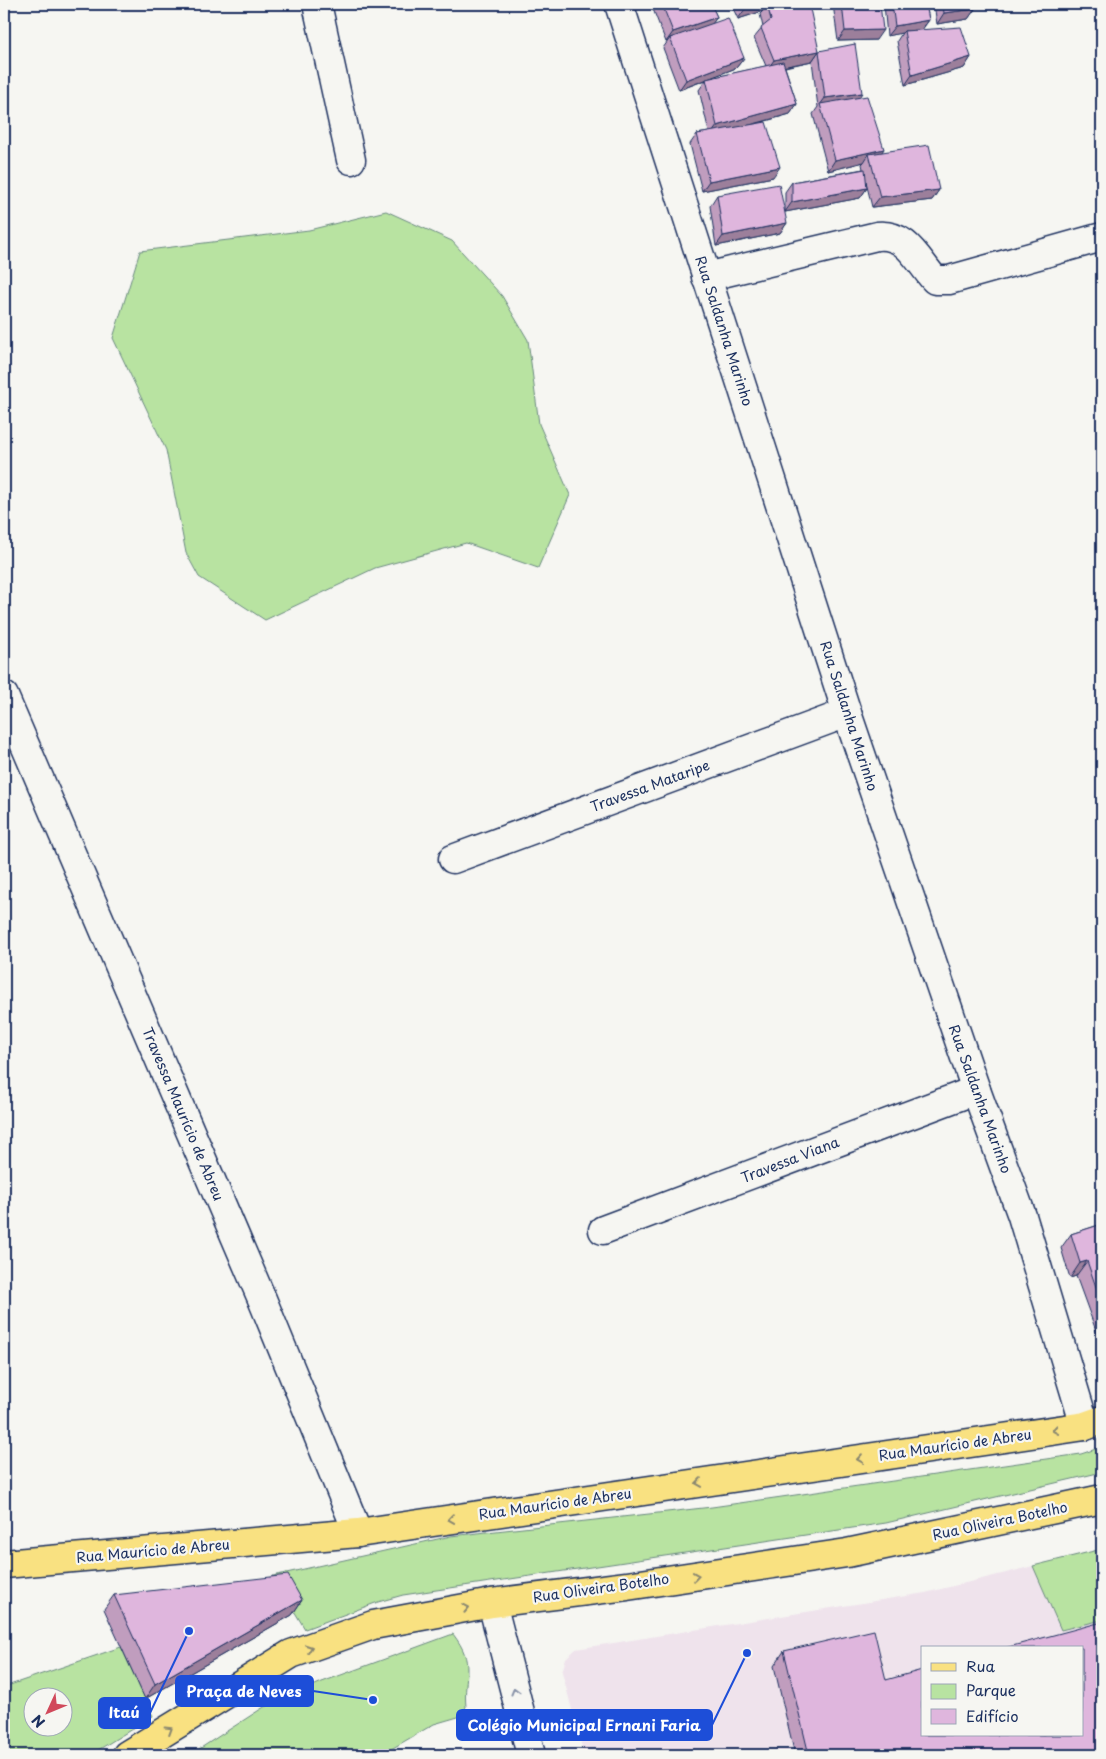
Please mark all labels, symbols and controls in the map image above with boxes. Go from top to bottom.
street label: Rua Saldanha Marinho [690,253,759,409]
street label: Rua Saldanha Marinho [815,638,884,794]
street label: Travessa Mataripe [587,754,712,817]
street label: Rua Saldanha Marinho [944,1022,1017,1176]
street label: Travessa Maurício de Abreu [137,1024,230,1204]
street label: Travessa Viana [738,1131,842,1188]
street label: Rua Maurício de Abreu [877,1423,1033,1466]
one-way arrow [1051,1425,1059,1435]
one-way arrow [855,1453,863,1464]
one-way arrow [694,1477,702,1488]
street label: Rua Maurício de Abreu [477,1482,633,1525]
street label: Rua Oliveira Botelho [931,1496,1069,1545]
one-way arrow [447,1513,455,1524]
street label: Rua Maurício de Abreu [75,1533,231,1568]
street label: Rua Oliveira Botelho [531,1568,670,1607]
one-way arrow [692,1571,700,1581]
one-way arrow [461,1603,470,1613]
one-way arrow [304,1644,313,1654]
legend [921,1646,1084,1736]
text: Rua [966,1654,995,1677]
callout: Praça de Neves [176,1676,313,1706]
text: Parque [966,1678,1016,1701]
text: Praça de Neves [186,1679,302,1702]
north arrow [22,1686,72,1736]
one-way arrow [510,1688,520,1696]
callout: Itaú [99,1698,150,1728]
text: Itaú [108,1700,140,1723]
text: Edifício [966,1704,1019,1727]
text: N [27,1710,50,1733]
callout: Colégio Municipal Ernani Faria [457,1710,712,1740]
text: Colégio Municipal Ernani Faria [467,1713,701,1736]
one-way arrow [163,1726,172,1736]

